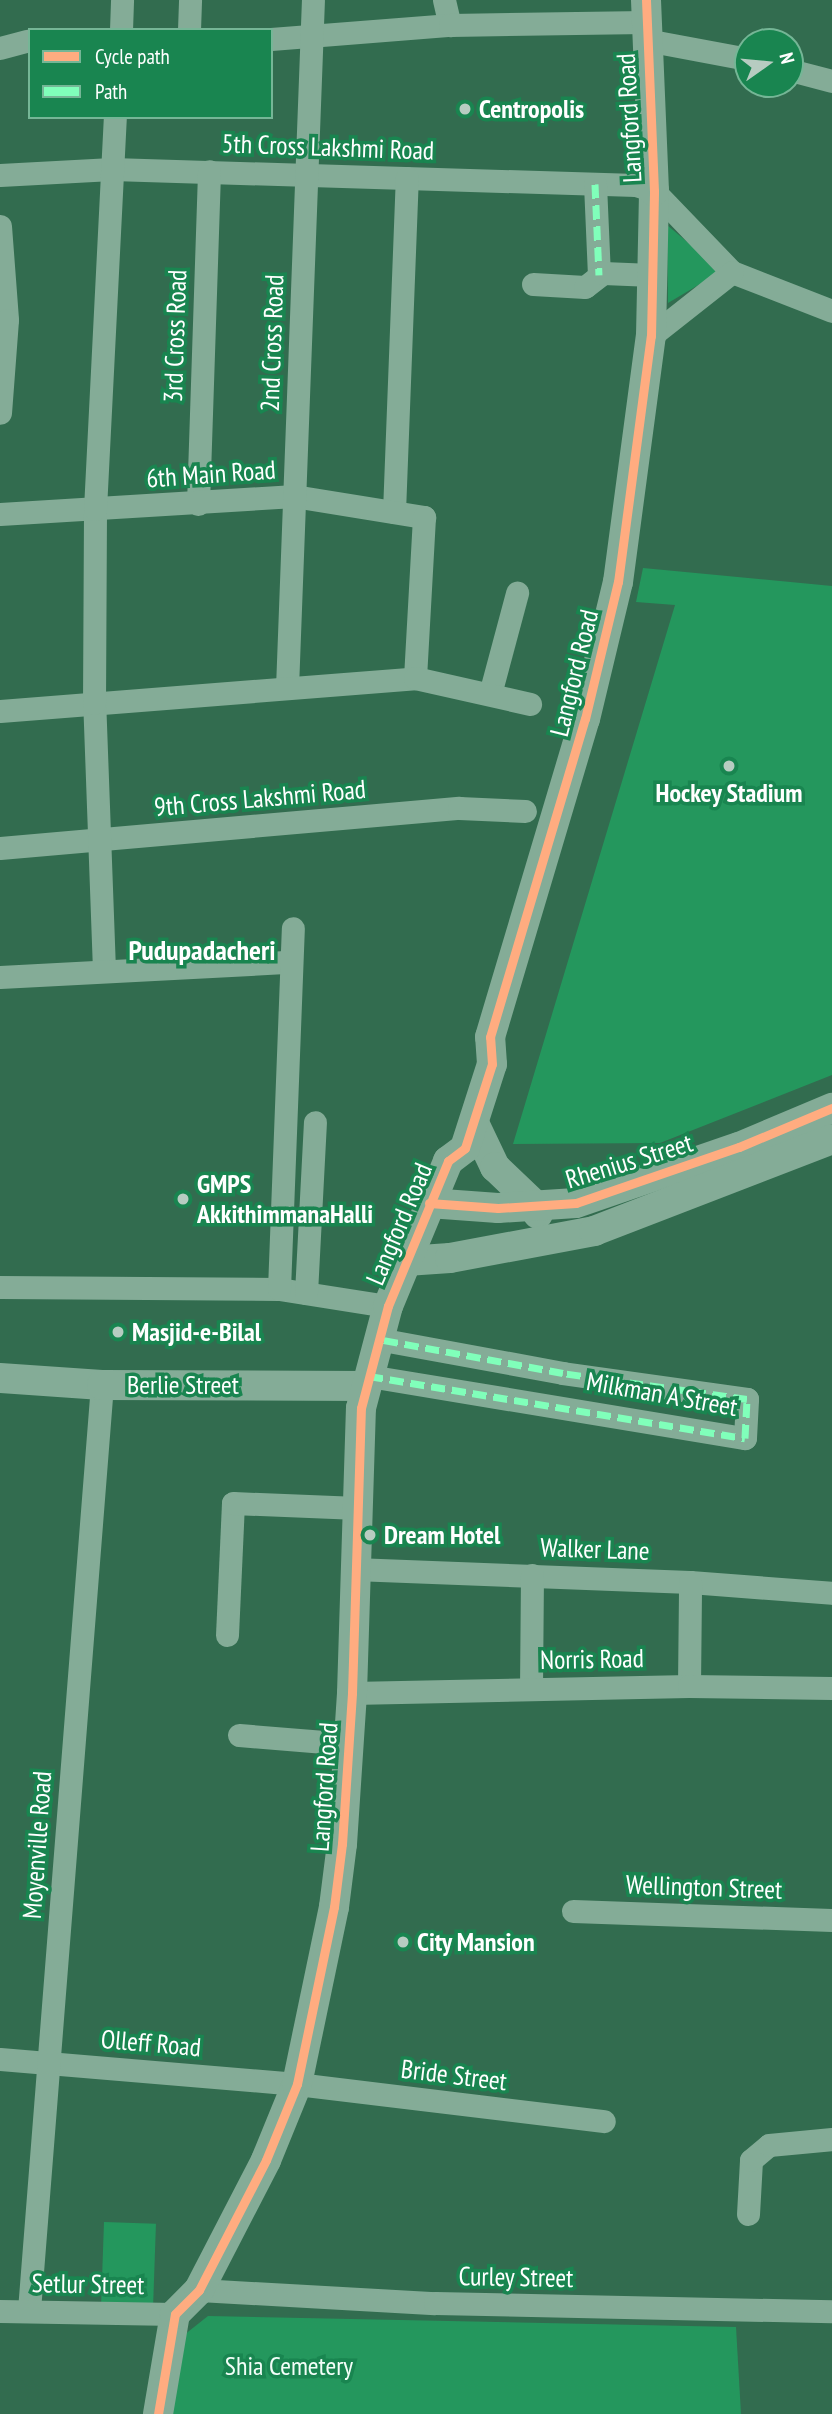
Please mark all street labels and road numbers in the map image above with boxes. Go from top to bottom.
street label: Langford Road [610,53,648,183]
street label: 5th Cross Lakshmi Road [221,128,435,166]
street label: 3rd Cross Road [157,269,193,403]
street label: 2nd Cross Road [254,274,290,412]
street label: 6th Main Road [145,454,277,494]
street label: Langford Road [543,606,605,740]
street label: 9th Cross Lakshmi Road [153,773,367,823]
street label: Rhenius Street [562,1127,696,1195]
street label: Langford Road [359,1158,439,1290]
street label: Milkman A Street [583,1365,741,1423]
street label: Berlie Street [127,1369,239,1401]
street label: Walker Lane [540,1532,650,1566]
street label: Norris Road [540,1642,644,1676]
street label: Langford Road [304,1721,344,1853]
street label: Moyenville Road [16,1770,58,1920]
street label: Wellington Street [625,1869,783,1905]
street label: Olleff Road [100,2023,202,2063]
street label: Bride Street [399,2053,509,2097]
street label: Curley Street [458,2260,574,2294]
street label: Setlur Street [31,2267,145,2301]

